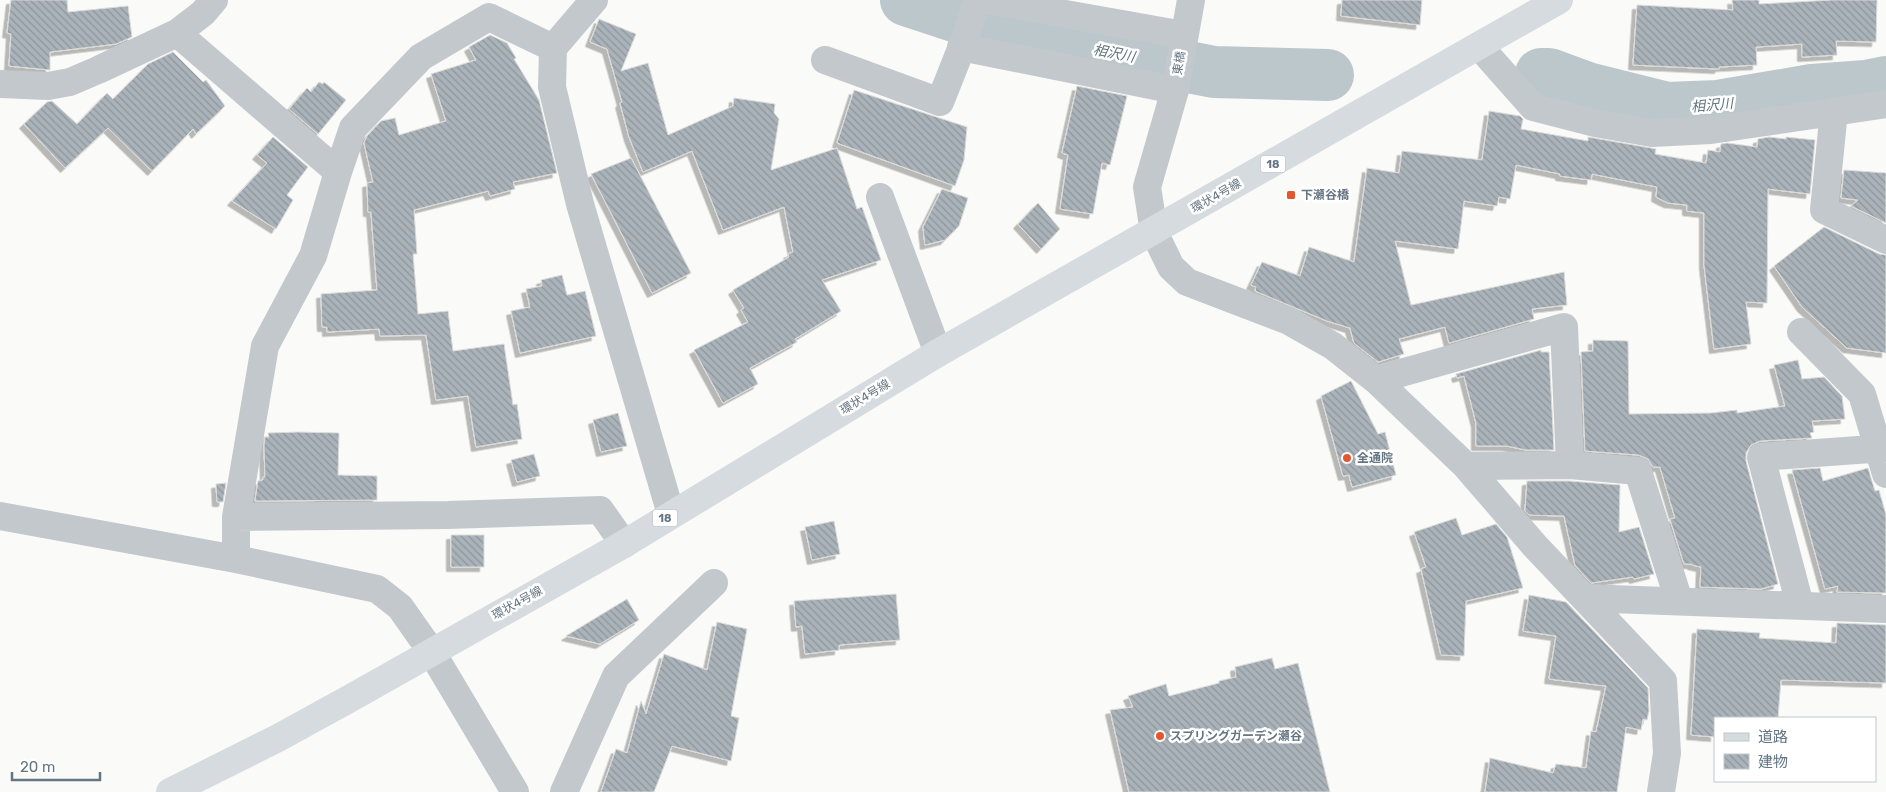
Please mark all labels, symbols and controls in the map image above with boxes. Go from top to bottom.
water label: 相沢川 [1092,41,1138,66]
street label: 東橋 [1170,50,1188,76]
water label: 相沢川 [1690,95,1736,116]
road number: 18 [1260,156,1286,172]
street label: 環状4号線 [1188,176,1244,216]
place label: 下瀬谷橋 [1301,188,1350,202]
marker: 下瀬谷橋 [1285,189,1297,201]
street label: 環状4号線 [838,377,892,417]
place label: 全通院 [1357,451,1393,465]
marker: 全通院 [1341,452,1353,464]
road number: 18 [652,509,678,526]
street label: 環状4号線 [489,583,545,623]
legend [1714,717,1876,782]
text: 道路 [1758,728,1788,746]
place label: スプリングガーデン瀬谷 [1170,729,1302,743]
marker: スプリングガーデン瀬谷 [1154,730,1166,742]
scale bar [12,750,100,782]
text: 建物 [1758,753,1788,771]
text: 20 m [20,758,55,776]

